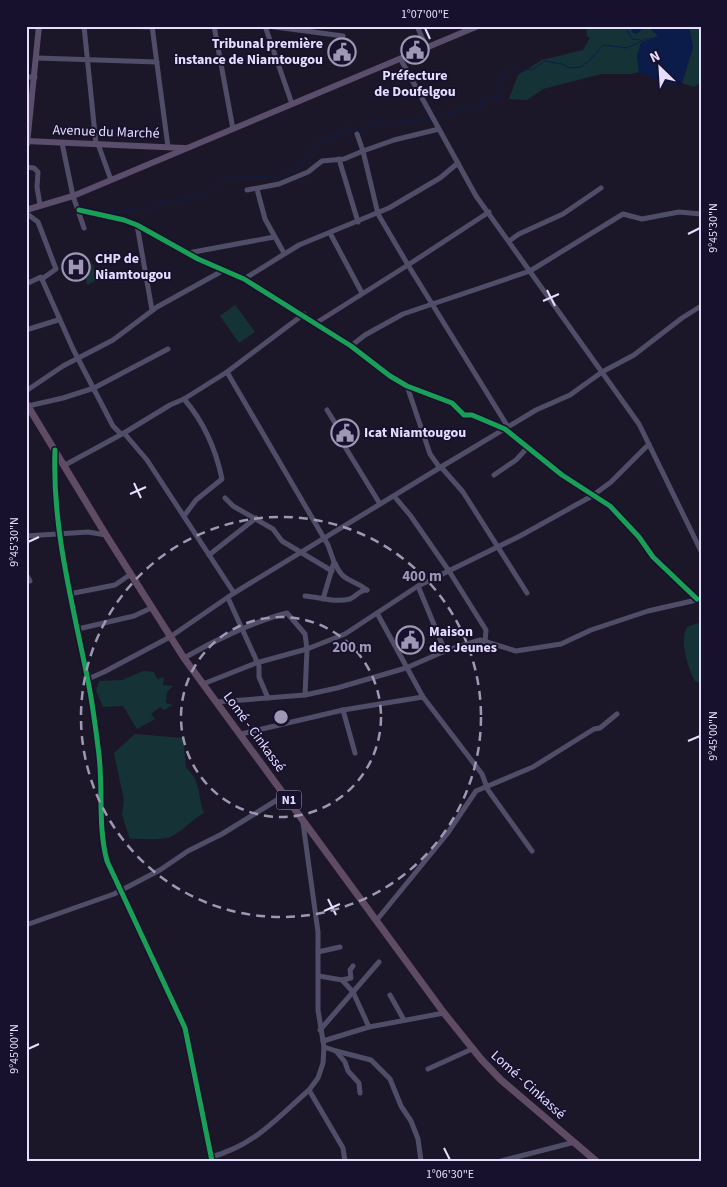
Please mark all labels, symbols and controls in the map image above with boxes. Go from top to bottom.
text: 1°07'00"E [401,6,449,23]
place label: Tribunal première instance de Niamtougou [174,34,323,70]
public building icon: Préfecture de Doufelgou [400,35,430,65]
public building icon: Tribunal première instance de Niamtougou [327,37,357,67]
north arrow [634,42,684,92]
text: N [646,46,663,68]
place label: Préfecture de Doufelgou [374,66,456,102]
street label: Avenue du Marché [52,120,160,144]
text: 9°45'30"N [705,203,722,253]
place label: CHP de Niamtougou [95,249,171,285]
hospital icon: CHP de Niamtougou [61,252,91,282]
public building icon: Icat Niamtougou [330,418,360,448]
place label: Icat Niamtougou [364,423,466,443]
text: 9°45'30"N [6,517,23,567]
text: 400 m [402,566,442,587]
place label: Maison des Jeunes [429,622,497,658]
public building icon: Maison des Jeunes [395,625,425,655]
text: 200 m [332,637,372,658]
street label: Lomé - Cinkassé [218,688,290,776]
centre of rings [272,708,290,726]
text: 9°45'00"N [705,711,722,761]
road number: N1 [276,790,302,810]
text: 9°45'00"N [6,1024,23,1074]
street label: Lomé - Cinkassé [486,1046,570,1124]
text: 1°06'30"E [426,1166,474,1183]

